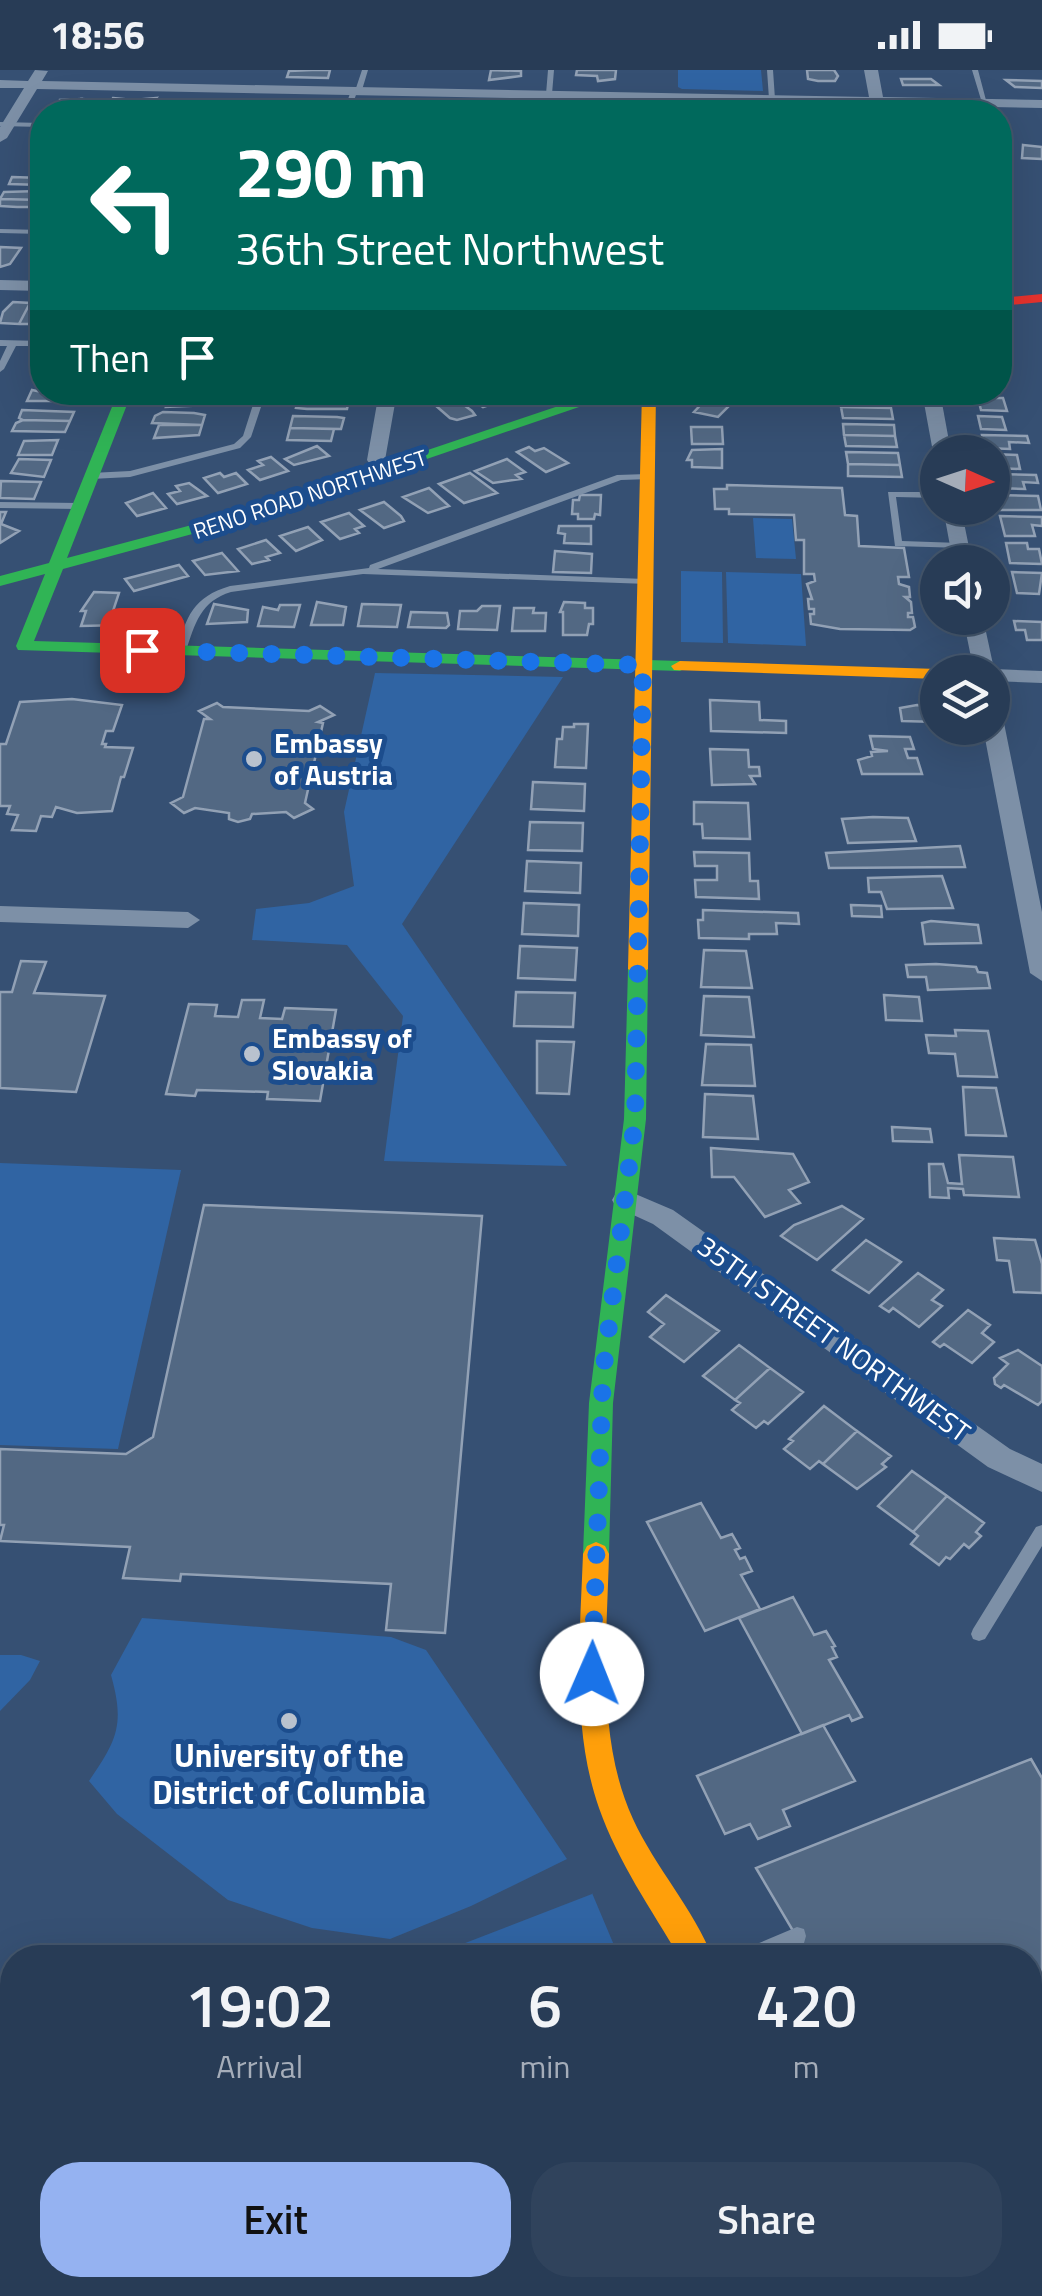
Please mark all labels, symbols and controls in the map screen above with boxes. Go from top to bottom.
text: 18:56 [50,6,145,64]
text: 290 m [235,118,427,224]
icon: left [70,140,200,270]
text: 36th Street Northwest [235,214,664,282]
text: Then [70,329,150,387]
icon: arrive [170,330,225,385]
north arrow [920,435,1010,525]
map controls [920,435,1010,745]
street label: RENO ROAD NORTHWEST [189,440,432,548]
button: sound [920,545,1010,635]
pin [100,608,185,693]
icon: arrive [115,623,170,678]
button: layers [920,655,1010,745]
place label: Embassy of Austria [274,721,393,796]
marker: Embassy of Austria [243,748,265,770]
place label: Embassy of Slovakia [272,1016,412,1091]
marker: Embassy of Slovakia [241,1043,263,1065]
street label: 35TH STREET NORTHWEST [689,1225,980,1453]
position arrow [540,1622,644,1726]
marker: University of the District of Columbia [278,1710,300,1732]
place label: University of the District of Columbia [152,1731,426,1816]
text: 19:02 [185,1959,334,2050]
text: 6 [528,1959,562,2050]
text: 420 [756,1959,857,2050]
text: Arrival [216,2042,303,2090]
text: min [519,2042,570,2090]
text: m [793,2042,820,2090]
button: Exit [40,2162,511,2277]
button: Share [531,2162,1002,2277]

